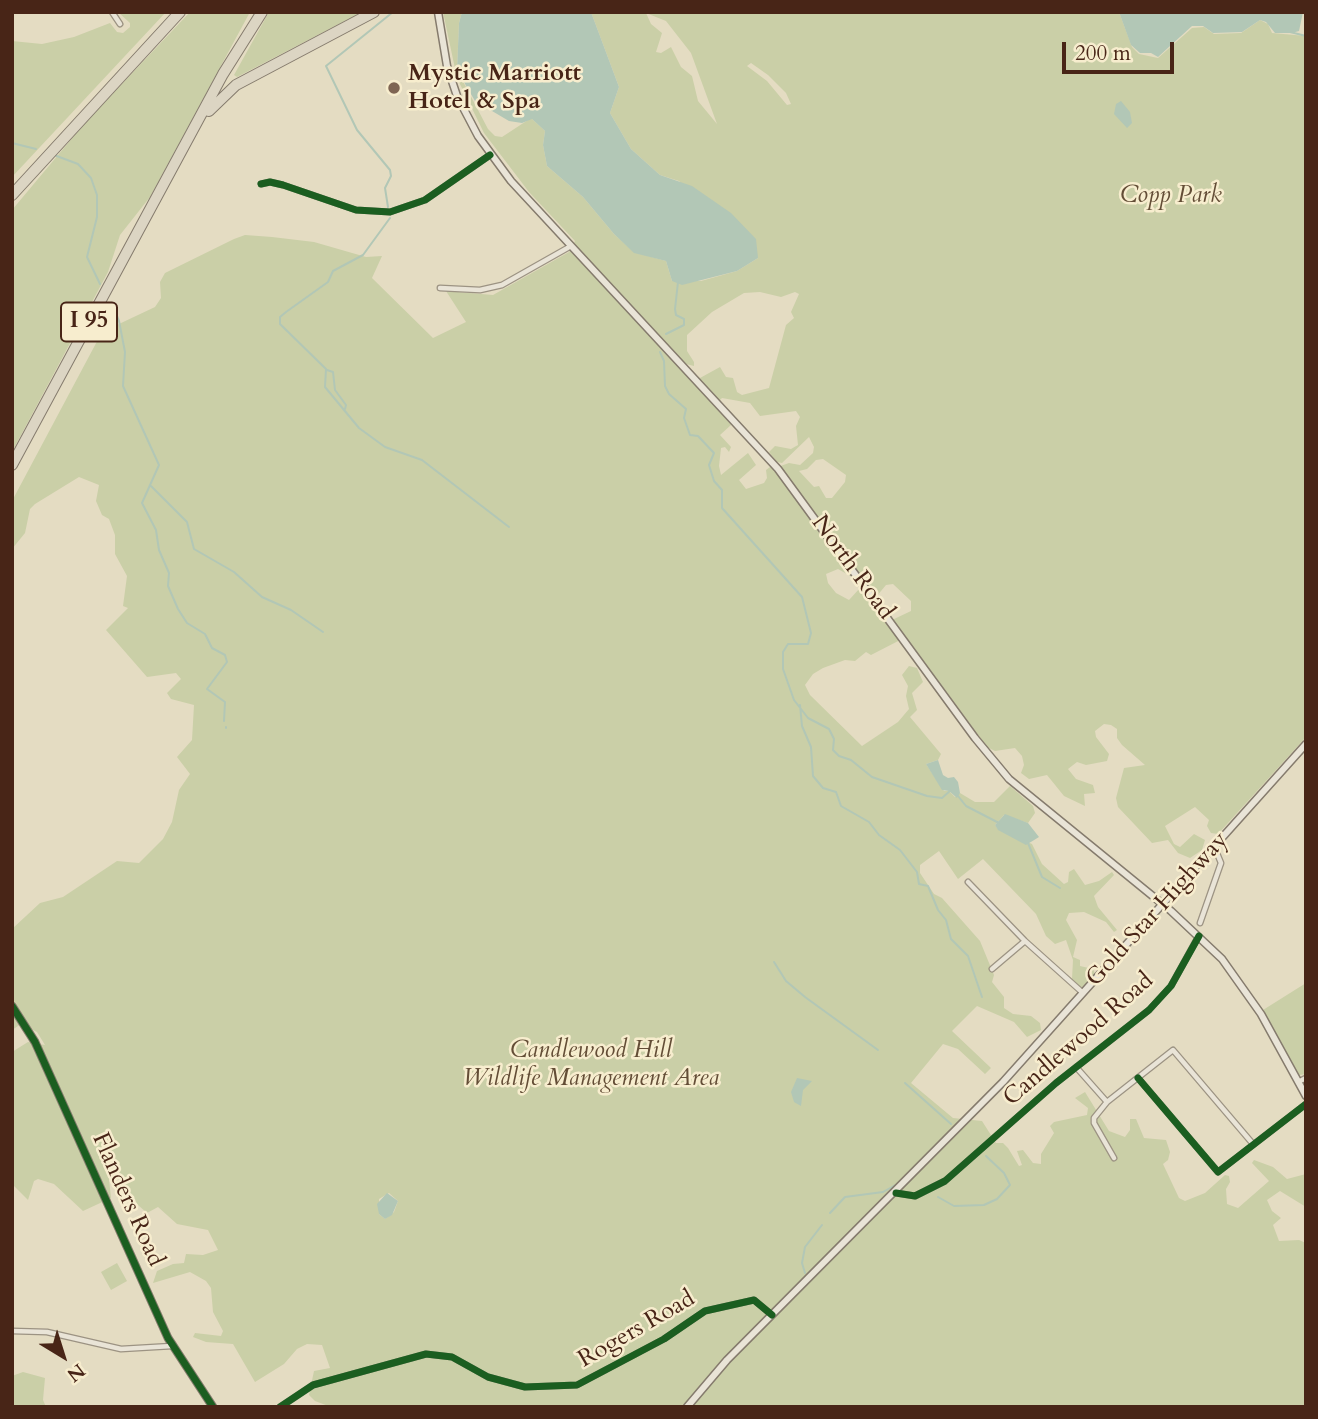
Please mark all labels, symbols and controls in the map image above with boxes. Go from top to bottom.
scale bar [1066,28,1178,72]
text: 200 m [1075,39,1131,68]
place label: Mystic Marriott Hotel & Spa [408,60,581,116]
marker: Mystic Marriott Hotel & Spa [386,80,402,96]
park label: Copp Park [1120,182,1222,210]
road number: I 95 [61,302,117,342]
street label: North Road [804,510,900,626]
street label: Gold Star Highway [1081,827,1235,993]
street label: Candlewood Road [998,967,1160,1113]
park label: Candlewood Hill Wildlife Management Area [463,1037,719,1093]
street label: Flanders Road [85,1129,169,1271]
street label: Rogers Road [574,1285,700,1375]
north arrow [28,1321,98,1391]
text: N [61,1357,90,1388]

